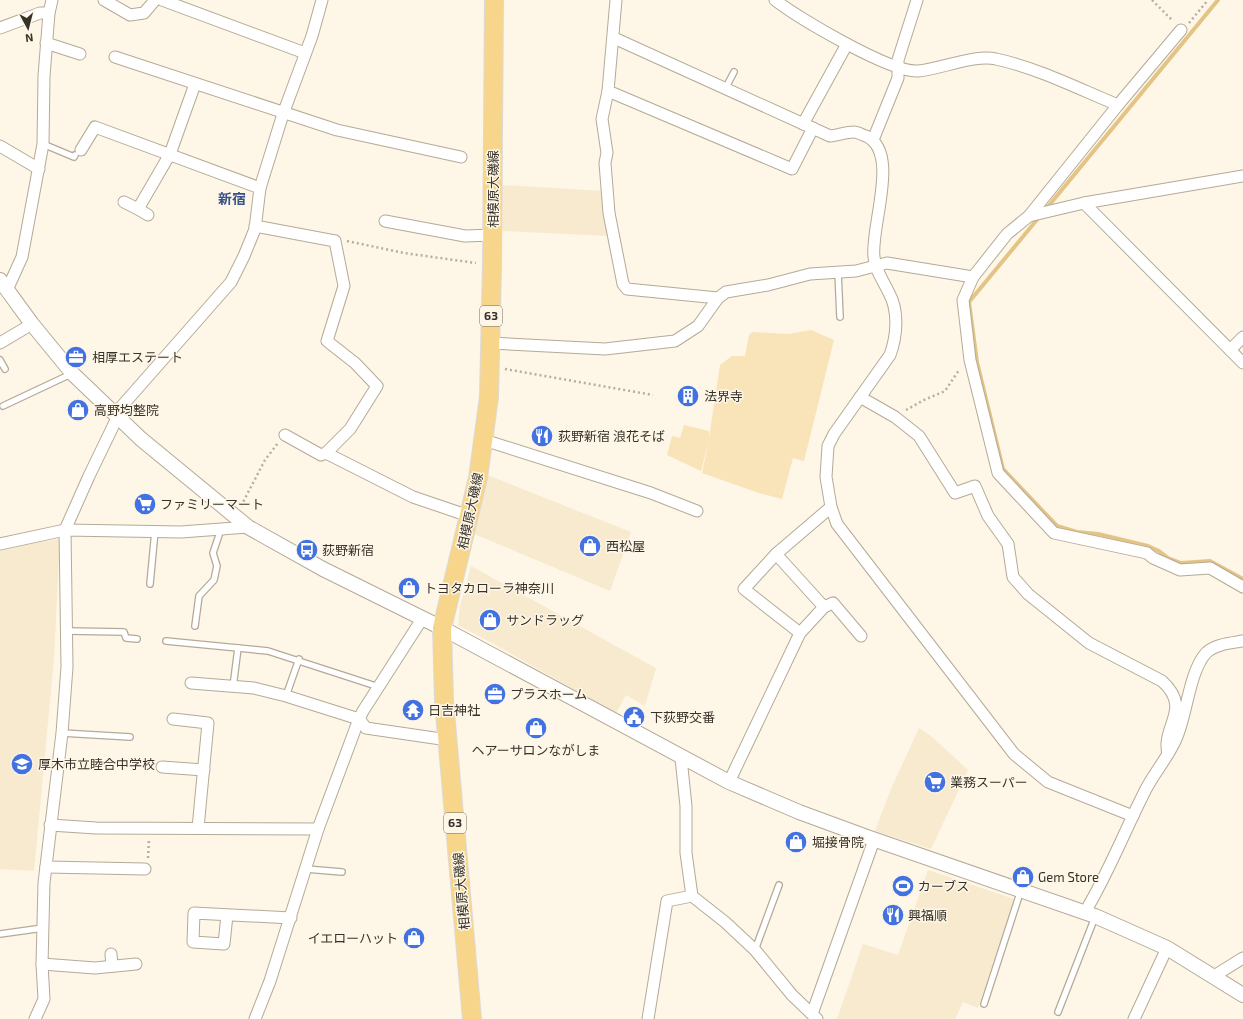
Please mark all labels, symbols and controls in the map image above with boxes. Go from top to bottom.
north arrow [8,8,48,48]
text: N [24,31,34,45]
street label: 相模原大磯線 [485,150,501,228]
district label: 新宿 [218,190,246,207]
road number: 63 [480,306,502,326]
office icon: 相厚エステート [63,344,89,370]
place label: 相厚エステート [92,349,183,365]
building icon: 法界寺 [675,383,701,409]
place label: 法界寺 [704,388,743,404]
shop icon: 高野均整院 [65,397,91,423]
place label: 高野均整院 [94,402,159,418]
restaurant icon: 荻野新宿 浪花そば [529,423,555,449]
place label: 荻野新宿 浪花そば [558,428,665,444]
street label: 相模原大磯線 [454,471,486,551]
supermarket icon: ファミリーマート [132,491,158,517]
place label: ファミリーマート [160,496,264,512]
shop icon: 西松屋 [577,533,603,559]
bus stop icon: 荻野新宿 [294,537,320,563]
place label: 西松屋 [606,538,645,554]
place label: 荻野新宿 [322,542,374,558]
shop icon: トヨタカローラ神奈川 [396,575,422,601]
place label: トヨタカローラ神奈川 [424,580,554,596]
shop icon: サンドラッグ [477,607,503,633]
place label: サンドラッグ [506,612,584,628]
office icon: プラスホーム [482,681,508,707]
place label: プラスホーム [510,686,587,702]
temple icon: 日吉神社 [400,697,426,723]
place label: 日吉神社 [428,702,480,718]
public building icon: 下荻野交番 [621,704,647,730]
place label: 下荻野交番 [650,709,715,725]
shop icon: ヘアーサロンながしま [523,715,549,741]
place label: ヘアーサロンながしま [472,742,600,758]
school or university icon: 厚木市立睦合中学校 [9,751,35,777]
place label: 厚木市立睦合中学校 [38,756,155,772]
supermarket icon: 業務スーパー [922,769,948,795]
place label: 業務スーパー [950,774,1028,790]
road number: 63 [444,813,466,833]
shop icon: 堀接骨院 [783,829,809,855]
place label: 堀接骨院 [812,834,864,850]
street label: 相模原大磯線 [450,851,472,931]
shop icon: Gem Store [1010,864,1036,890]
place label: Gem Store [1038,869,1099,885]
sports icon: カーブス [890,873,916,899]
place label: カーブス [918,878,969,894]
restaurant icon: 興福順 [880,902,906,928]
place label: 興福順 [908,907,947,923]
shop icon: イエローハット [401,925,427,951]
place label: イエローハット [307,930,398,946]

